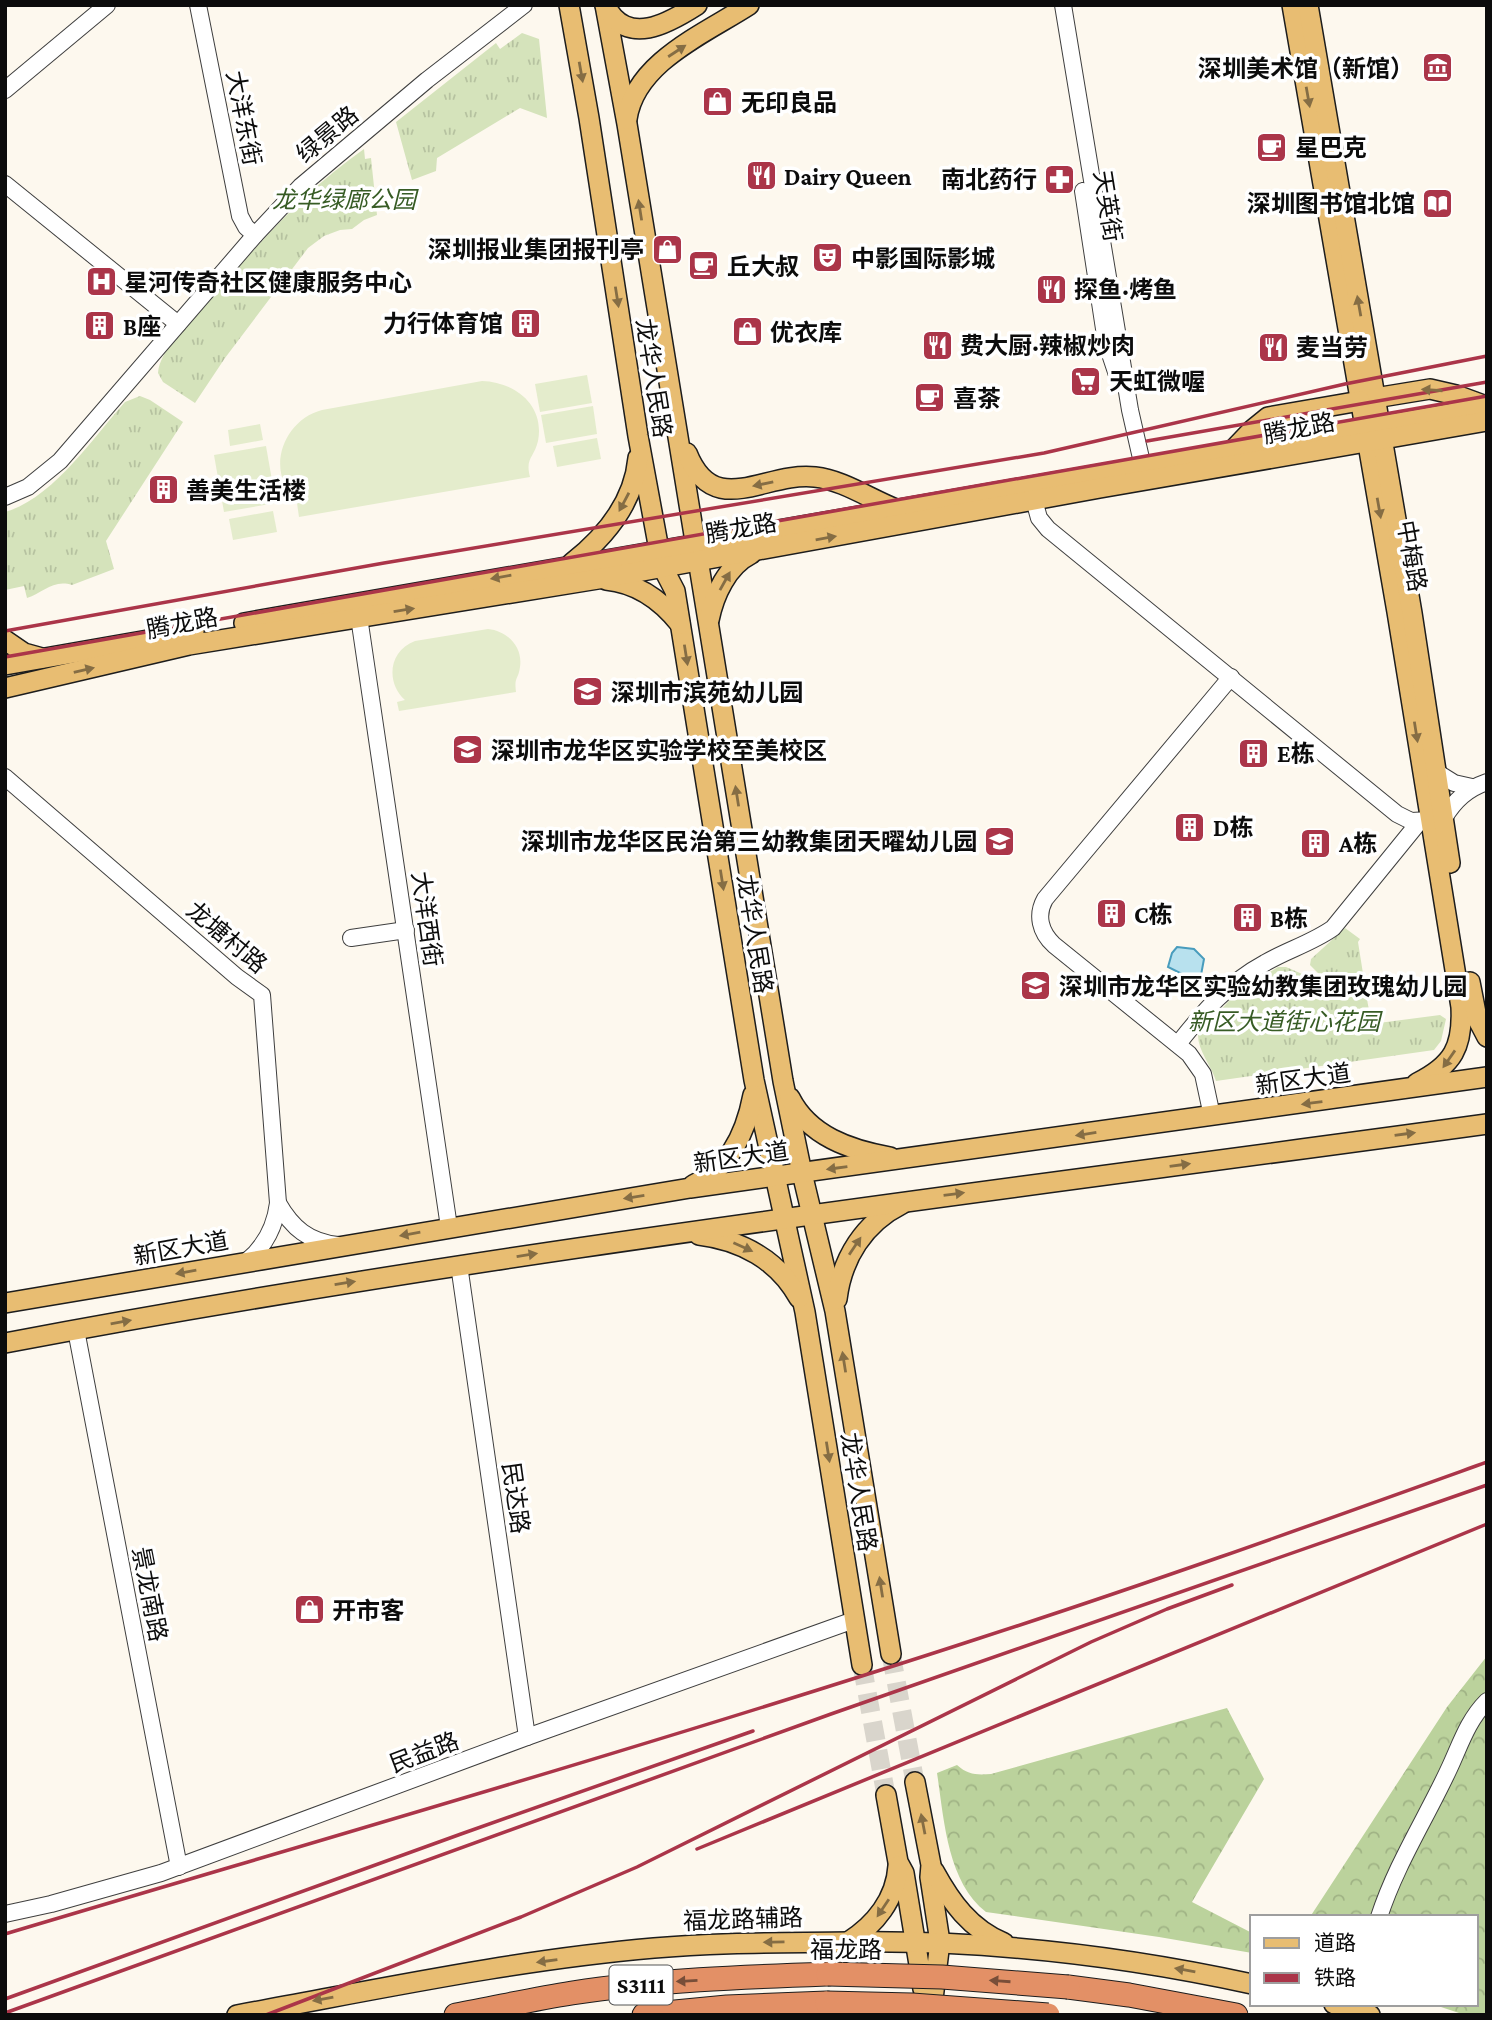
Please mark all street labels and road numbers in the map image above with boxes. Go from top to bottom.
street label: 大洋东街 [222,68,266,168]
street label: 绿景路 [291,101,363,167]
street label: 天英街 [1089,168,1127,244]
street label: 龙华人民路 [631,317,677,439]
street label: 腾龙路 [1261,408,1337,448]
street label: 腾龙路 [703,508,779,548]
street label: 中梅路 [1392,518,1432,594]
street label: 腾龙路 [144,603,220,643]
street label: 大洋西街 [407,870,447,968]
street label: 龙华人民路 [732,873,778,995]
street label: 龙塘村路 [182,896,272,978]
street label: 新区大道 [1254,1059,1352,1099]
street label: 新区大道 [692,1137,790,1177]
street label: 新区大道 [131,1226,231,1270]
street label: 龙华人民路 [836,1431,882,1553]
street label: 民达路 [498,1460,534,1536]
street label: 景龙南路 [128,1544,172,1644]
street label: 民益路 [386,1726,462,1778]
street label: 福龙路辅路 [683,1903,803,1935]
street label: 福龙路 [810,1936,882,1963]
road number: S3111 [610,1966,672,2004]

